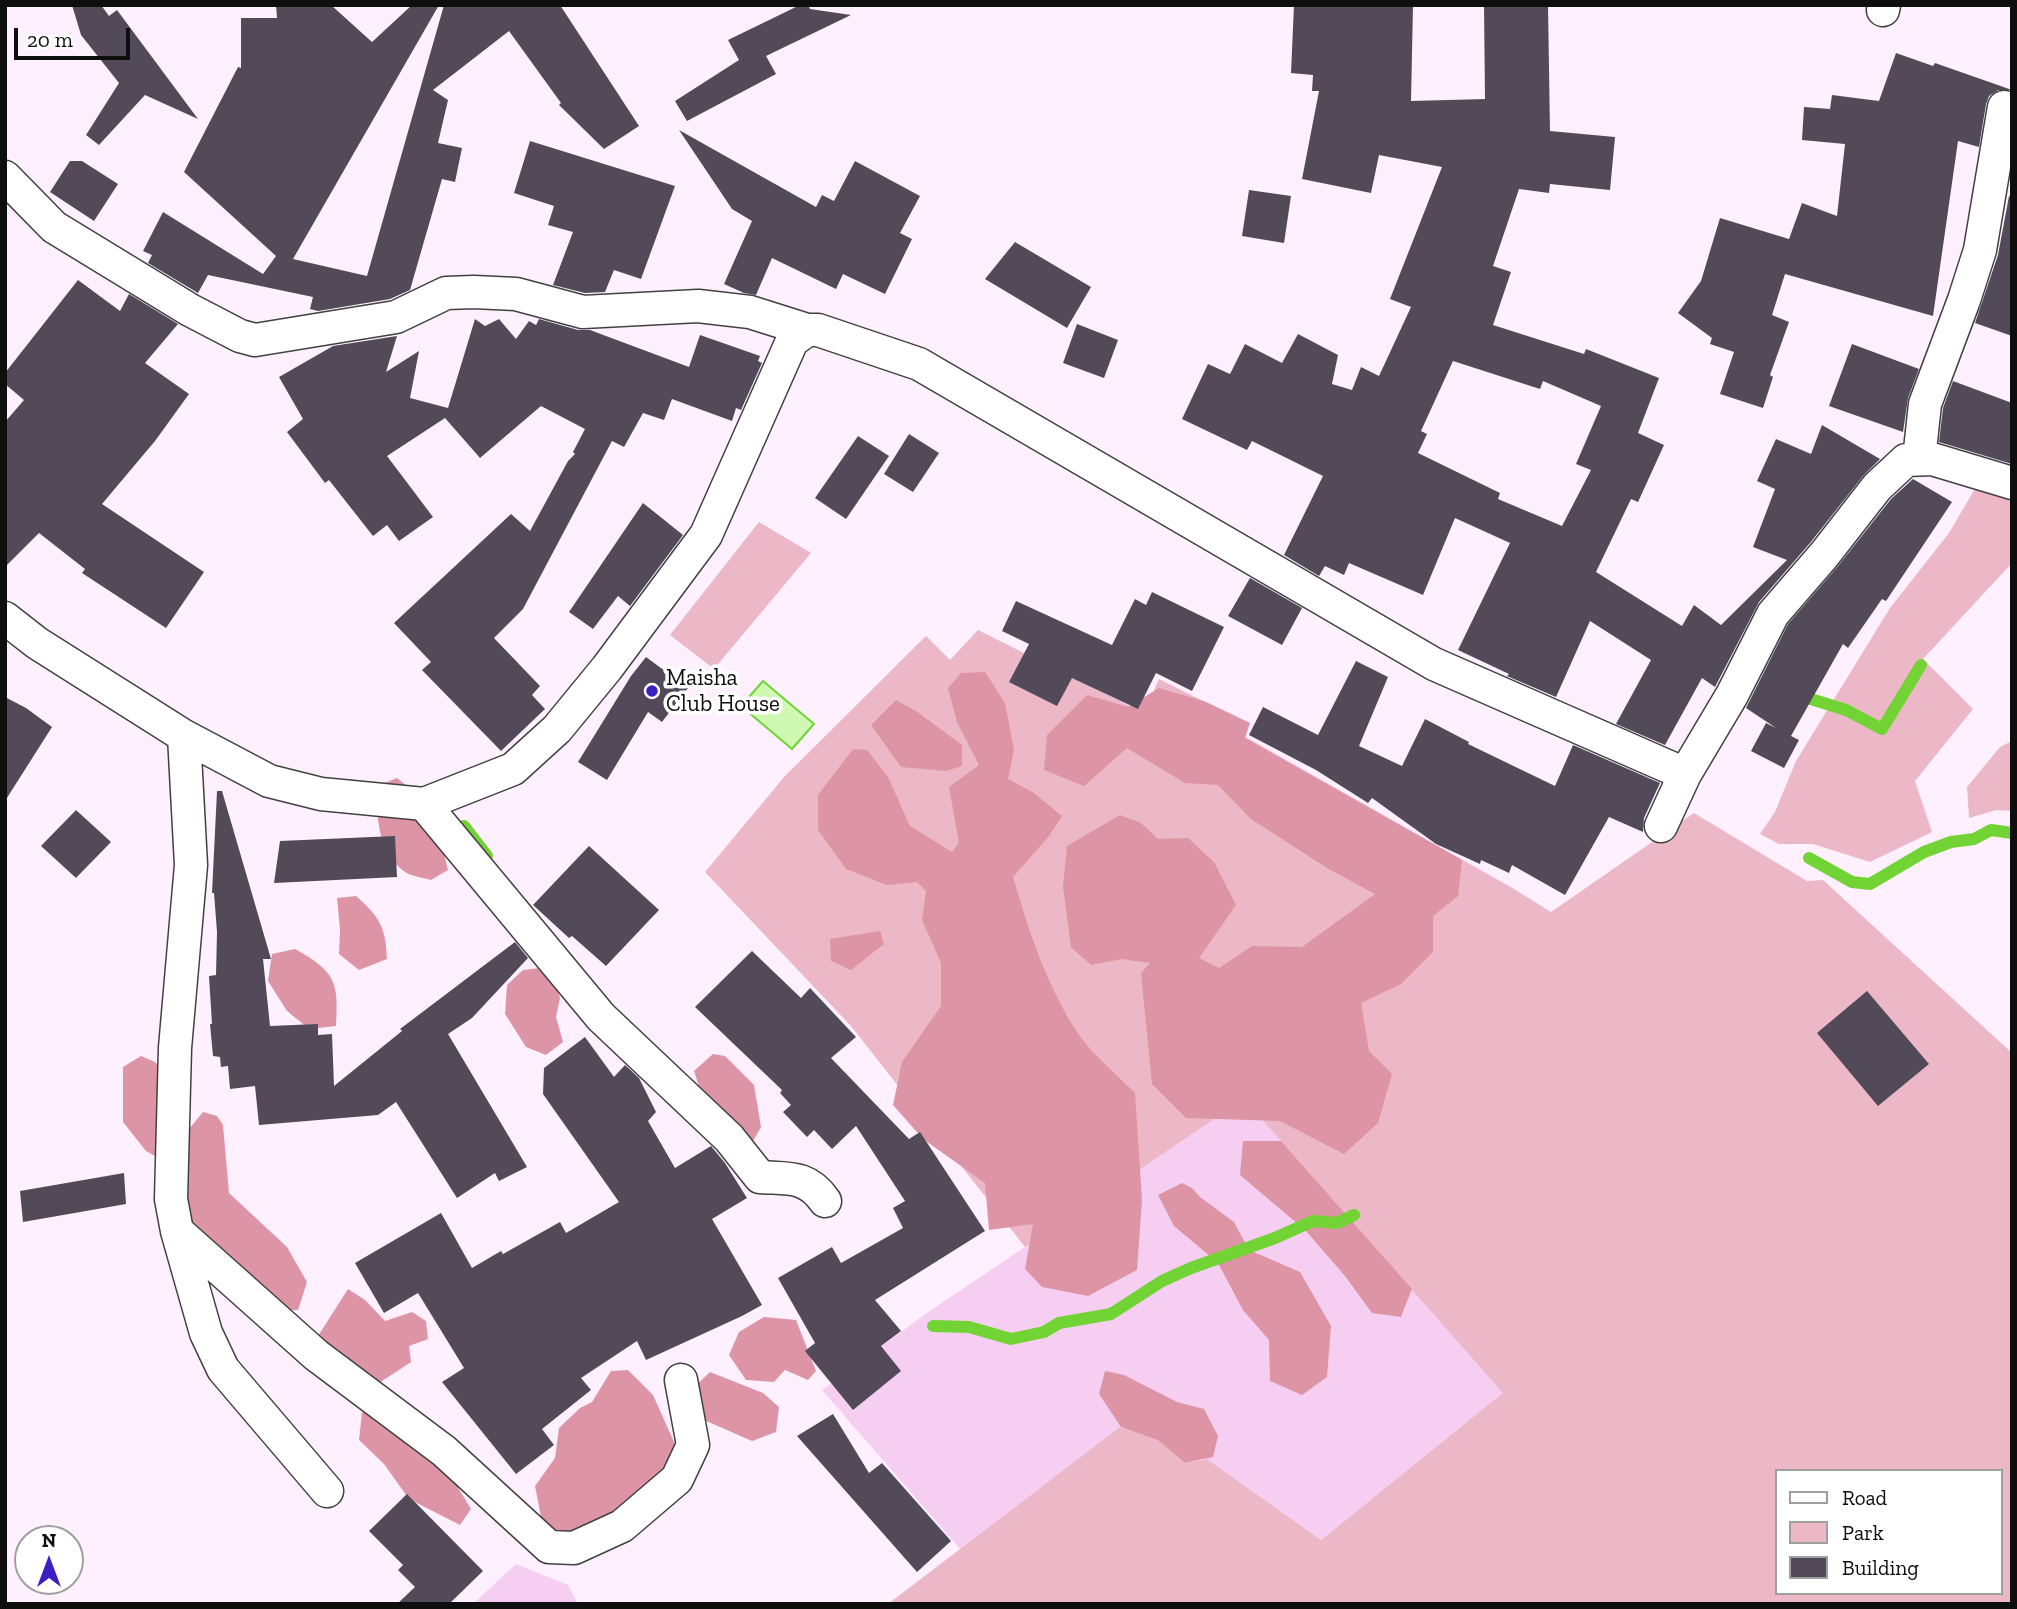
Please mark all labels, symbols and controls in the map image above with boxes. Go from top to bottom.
scale bar [18,14,133,58]
text: 20 m [27,27,73,52]
place label: Maisha Club House [666,664,780,718]
marker: Maisha Club House [644,683,660,699]
legend [1776,1469,2003,1595]
text: Road [1842,1485,1887,1510]
text: Park [1842,1520,1884,1545]
north arrow [14,1525,84,1595]
text: N [42,1529,56,1552]
text: Building [1842,1555,1919,1580]

